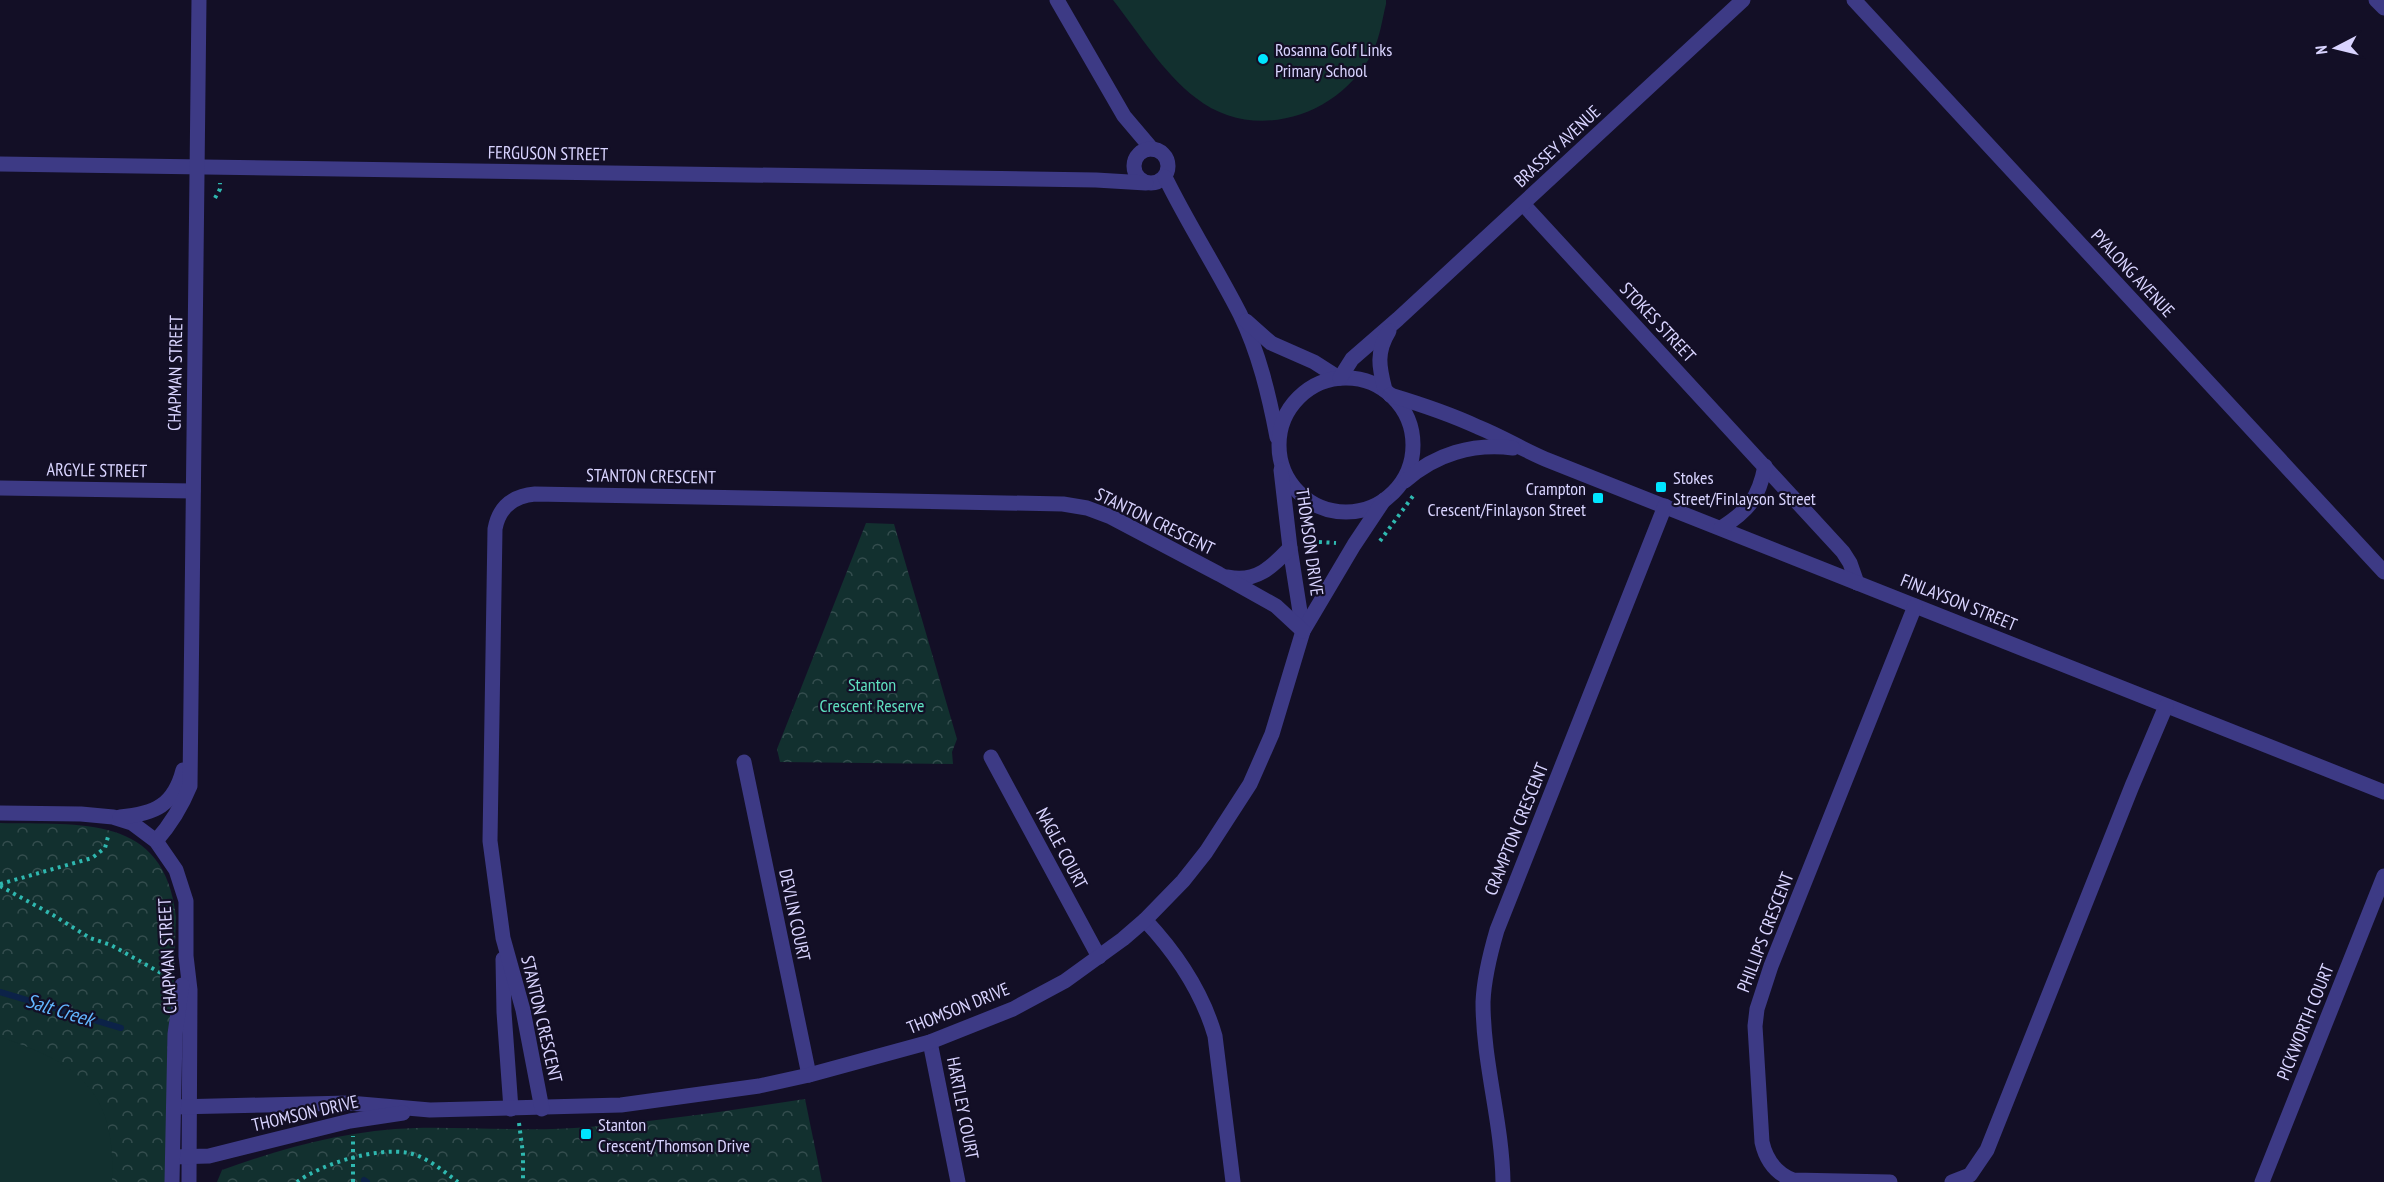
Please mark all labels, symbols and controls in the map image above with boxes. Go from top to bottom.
north arrow [2306,18,2366,78]
place label: Rosanna Golf Links Primary School [1275,38,1392,82]
text: N [2311,44,2332,55]
marker: Rosanna Golf Links Primary School [1256,52,1270,66]
street label: BRASSEY AVENUE [1509,100,1605,192]
street label: FERGUSON STREET [488,140,608,166]
street label: PYALONG AVENUE [2086,224,2180,322]
street label: STOKES STREET [1615,277,1701,367]
street label: CHAPMAN STREET [162,315,188,431]
street label: ARGYLE STREET [47,458,147,482]
street label: STANTON CRESCENT [586,463,716,489]
place label: Stokes Street/Finlayson Street [1673,466,1816,510]
place label: Crampton Crescent/Finlayson Street [1428,477,1586,521]
marker: Stokes Street/Finlayson Street [1654,480,1668,494]
street label: STANTON CRESCENT [1092,482,1218,560]
street label: THOMSON DRIVE [1291,487,1329,597]
marker: Crampton Crescent/Finlayson Street [1591,491,1605,505]
street label: FINLAYSON STREET [1897,568,2021,636]
park label: Stanton Crescent Reserve [820,673,924,717]
street label: CRAMPTON CRESCENT [1479,759,1553,899]
street label: NAGLE COURT [1031,803,1093,893]
street label: DEVLIN COURT [774,867,816,963]
street label: PHILLIPS CRESCENT [1732,869,1798,995]
street label: CHAPMAN STREET [152,898,182,1014]
street label: STANTON CRESCENT [516,953,568,1085]
street label: PICKWORTH COURT [2271,961,2339,1083]
street label: THOMSON DRIVE [903,977,1013,1039]
water label: Salt Creek [23,987,99,1033]
street label: HARTLEY COURT [942,1055,984,1161]
street label: THOMSON DRIVE [250,1090,360,1136]
place label: Stanton Crescent/Thomson Drive [598,1113,750,1157]
marker: Stanton Crescent/Thomson Drive [579,1127,593,1141]

